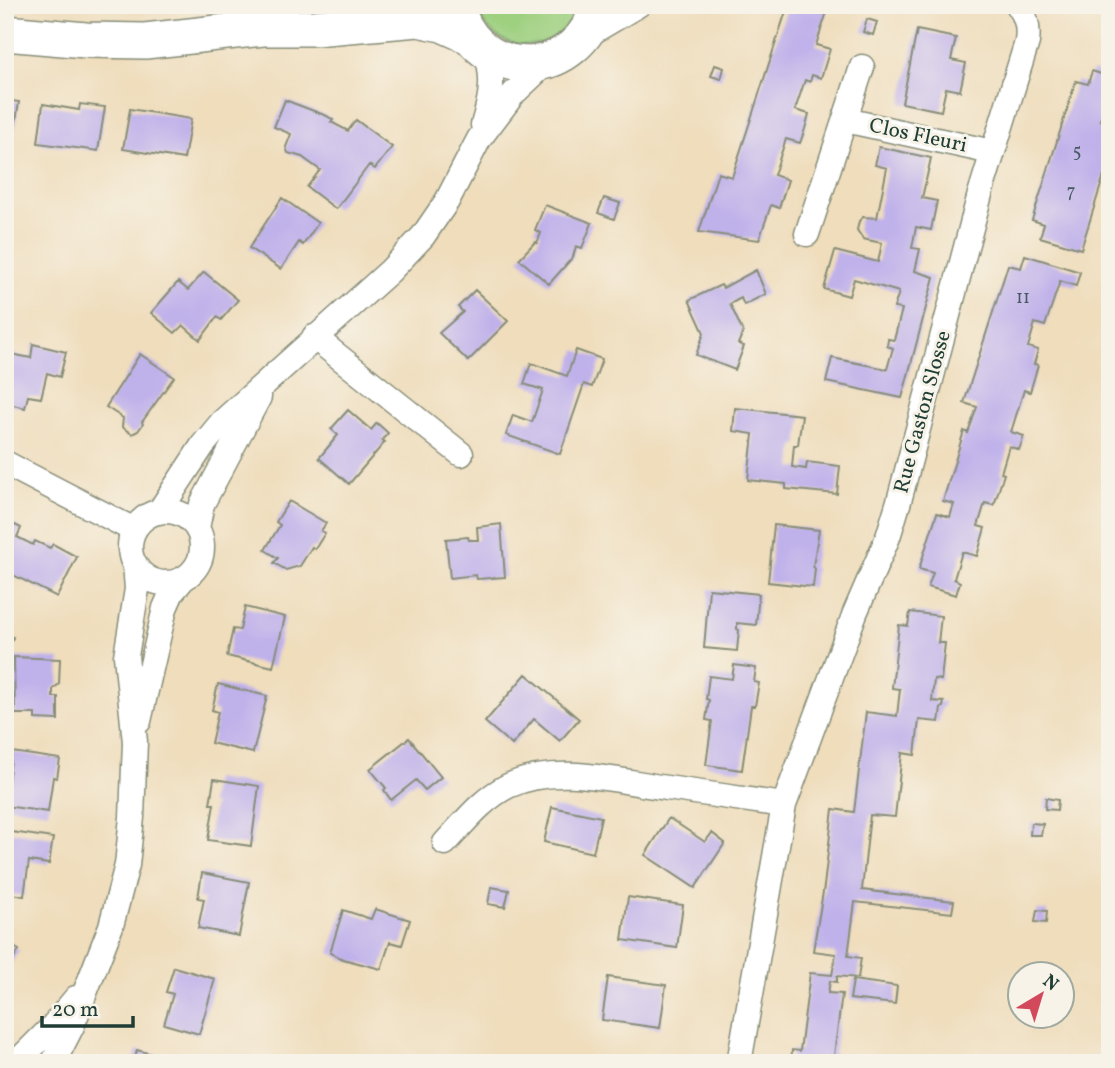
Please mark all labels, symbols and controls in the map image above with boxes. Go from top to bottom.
street label: Clos Fleuri [866,111,970,161]
house number: 5 [1073,140,1081,165]
house number: 7 [1067,180,1075,205]
house number: 11 [1016,286,1030,311]
street label: Rue Gaston Slosse [887,327,959,497]
north arrow [1006,960,1076,1030]
text: N [1037,969,1064,998]
scale bar [42,984,133,1028]
text: 20 m [52,996,98,1025]

